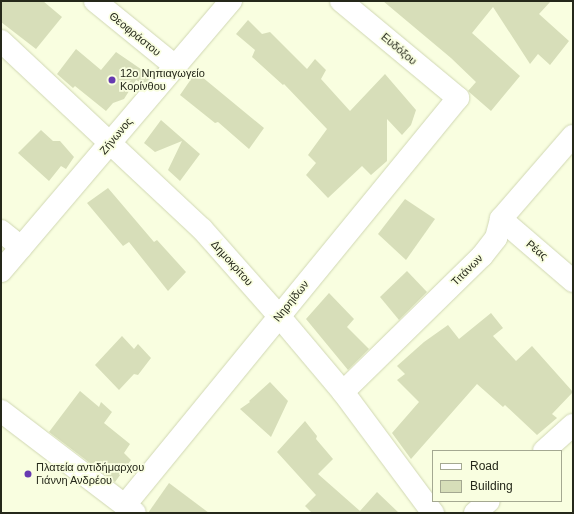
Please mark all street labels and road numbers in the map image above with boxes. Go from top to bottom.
street label: Θεοφράστου [107,9,163,59]
street label: Ευδόξου [379,30,419,68]
street label: Ζήνωνος [97,115,135,157]
street label: Ρέας [524,237,550,263]
street label: Δημοκρίτου [208,238,256,288]
street label: Τιτάνων [449,252,485,288]
street label: Νηρηίδων [270,278,312,324]

